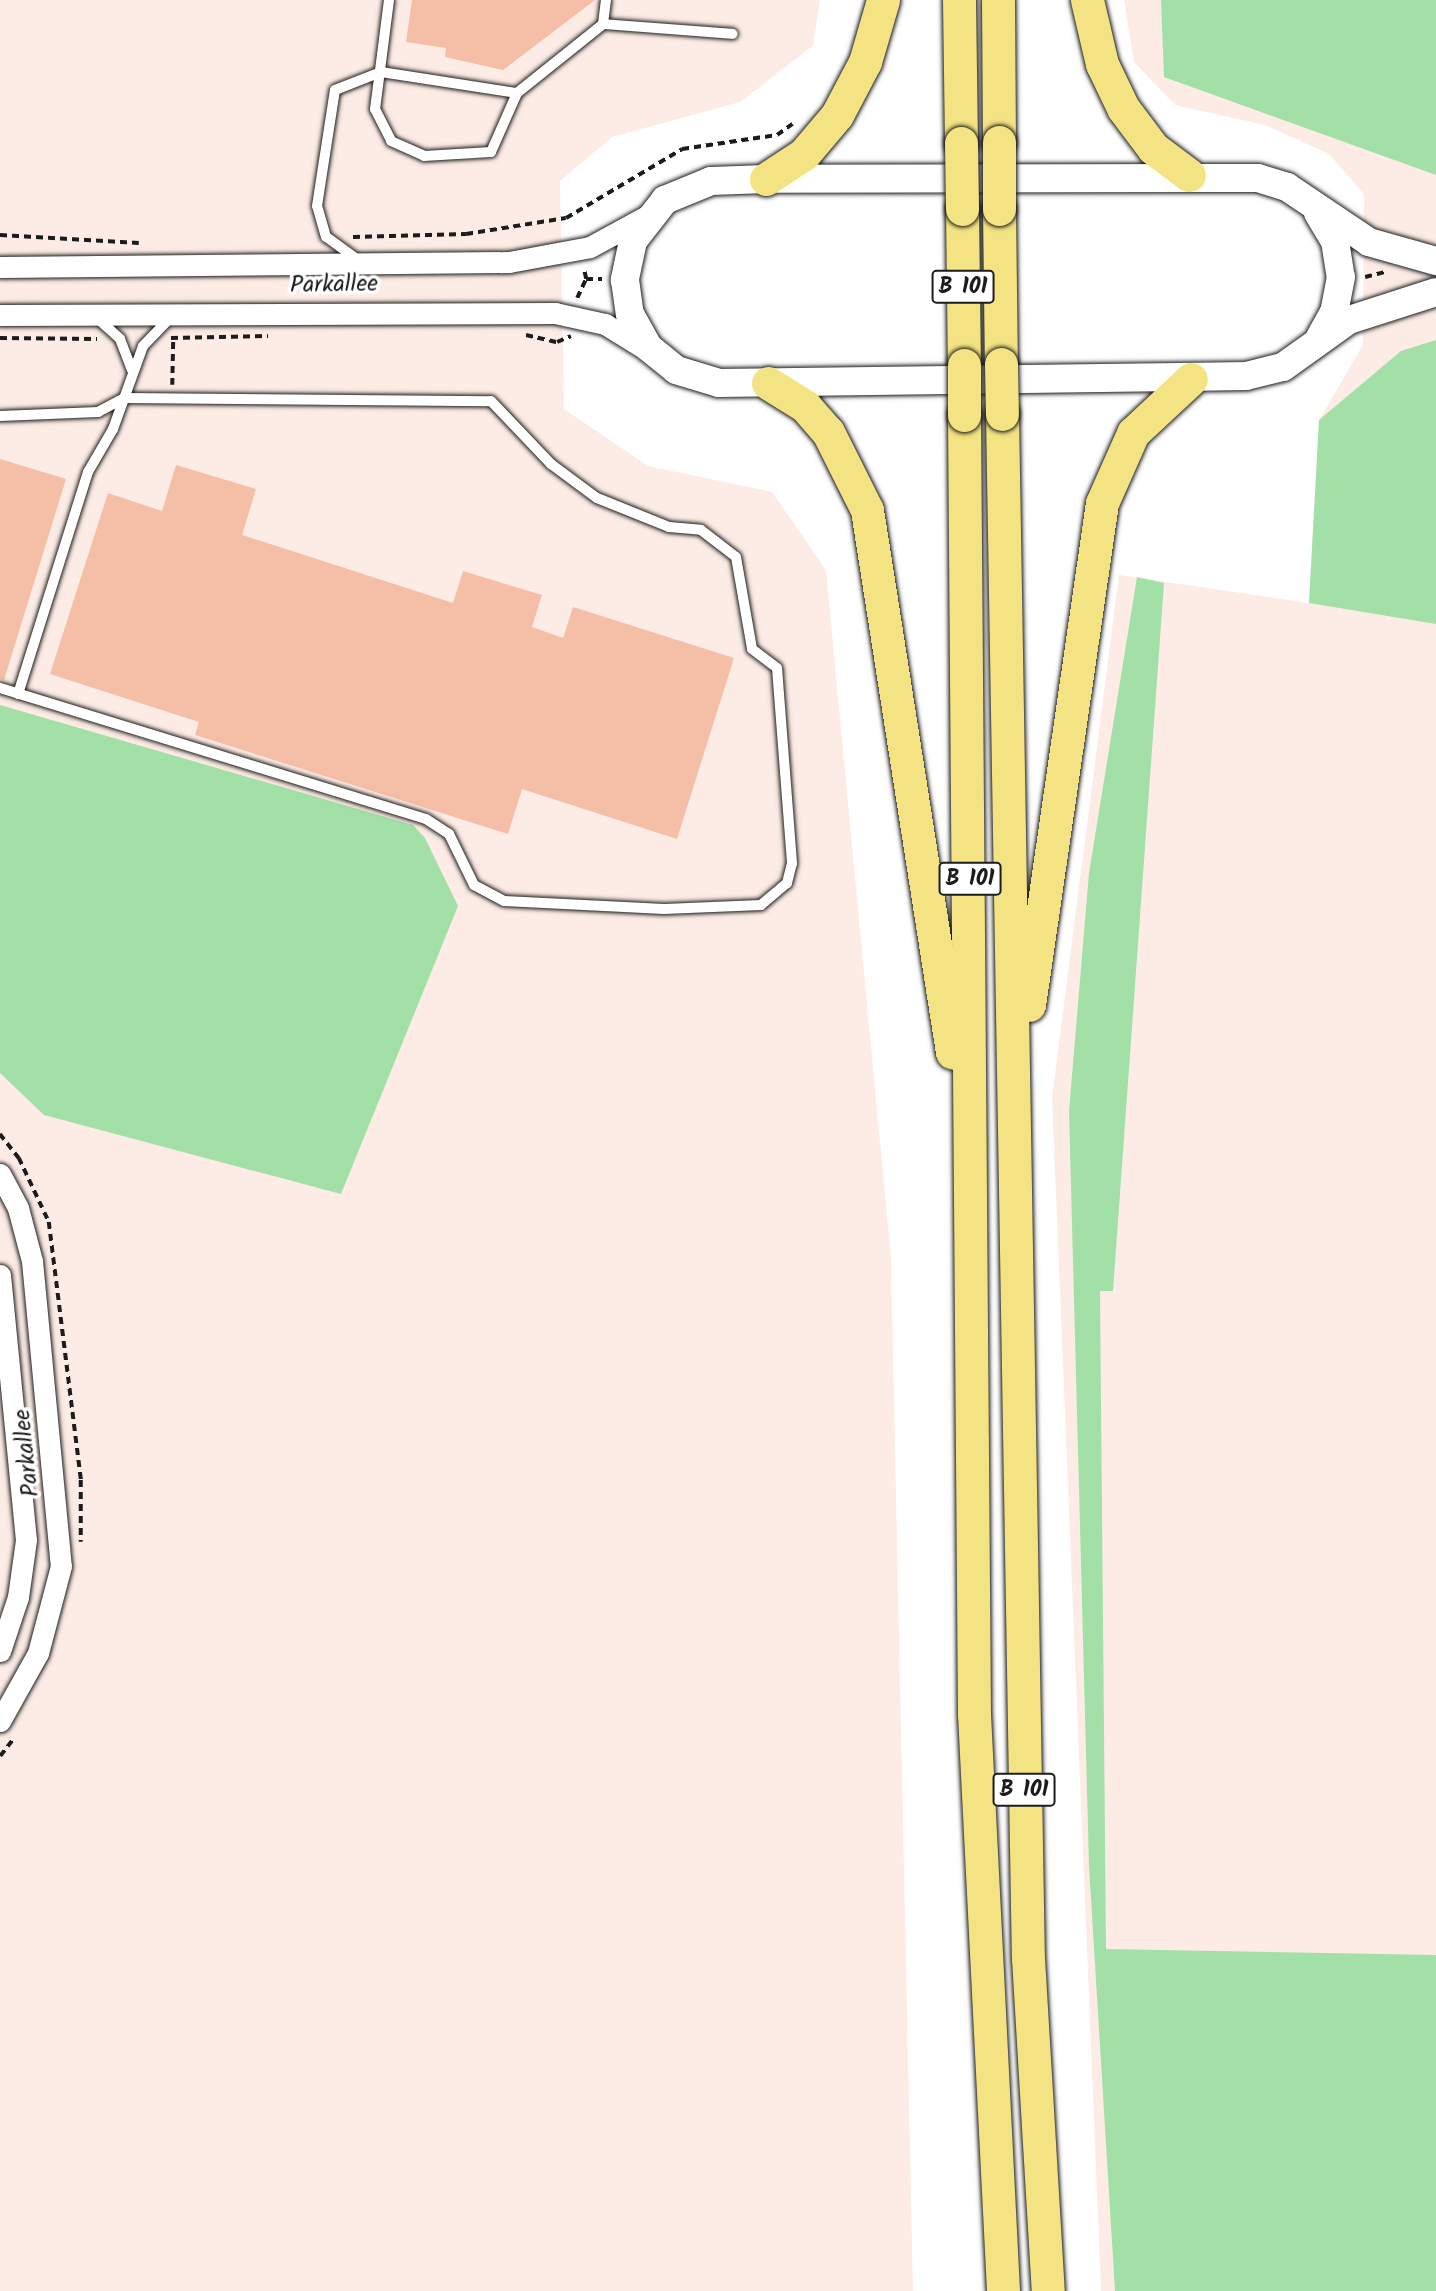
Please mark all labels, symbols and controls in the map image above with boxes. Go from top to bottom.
road number: B 101 [932,268,995,306]
street label: Parkallee [290,270,378,300]
road number: B 101 [939,860,1002,898]
street label: Parkallee [8,1408,46,1498]
road number: B 101 [992,1770,1056,1810]

